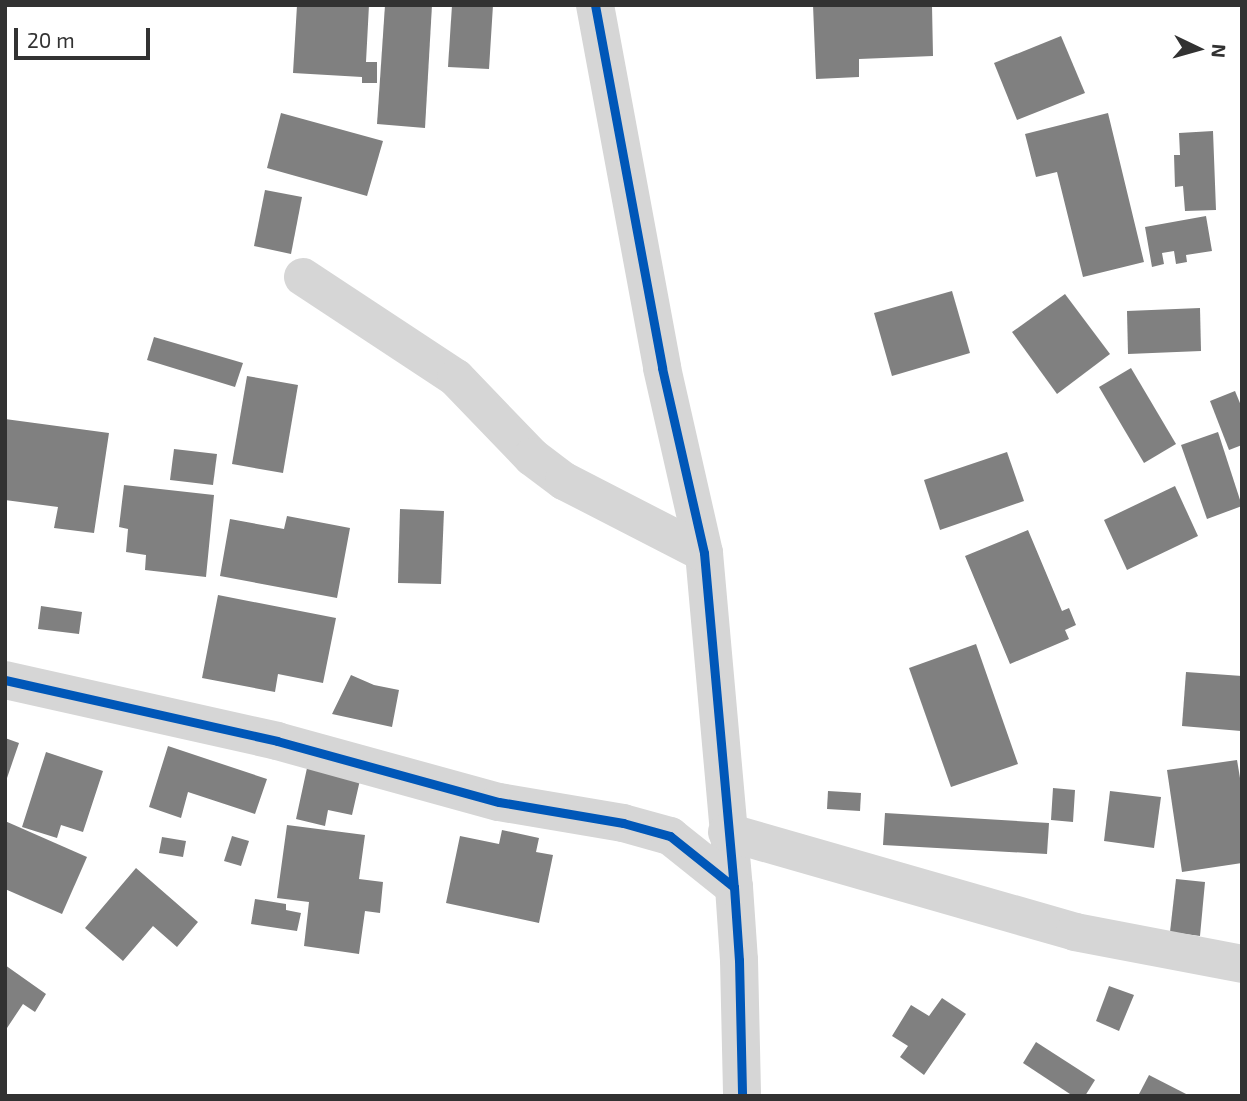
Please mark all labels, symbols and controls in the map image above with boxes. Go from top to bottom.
scale bar [18,14,154,58]
north arrow [1163,14,1233,84]
text: 20 m [27,27,75,52]
text: N [1207,43,1231,59]

